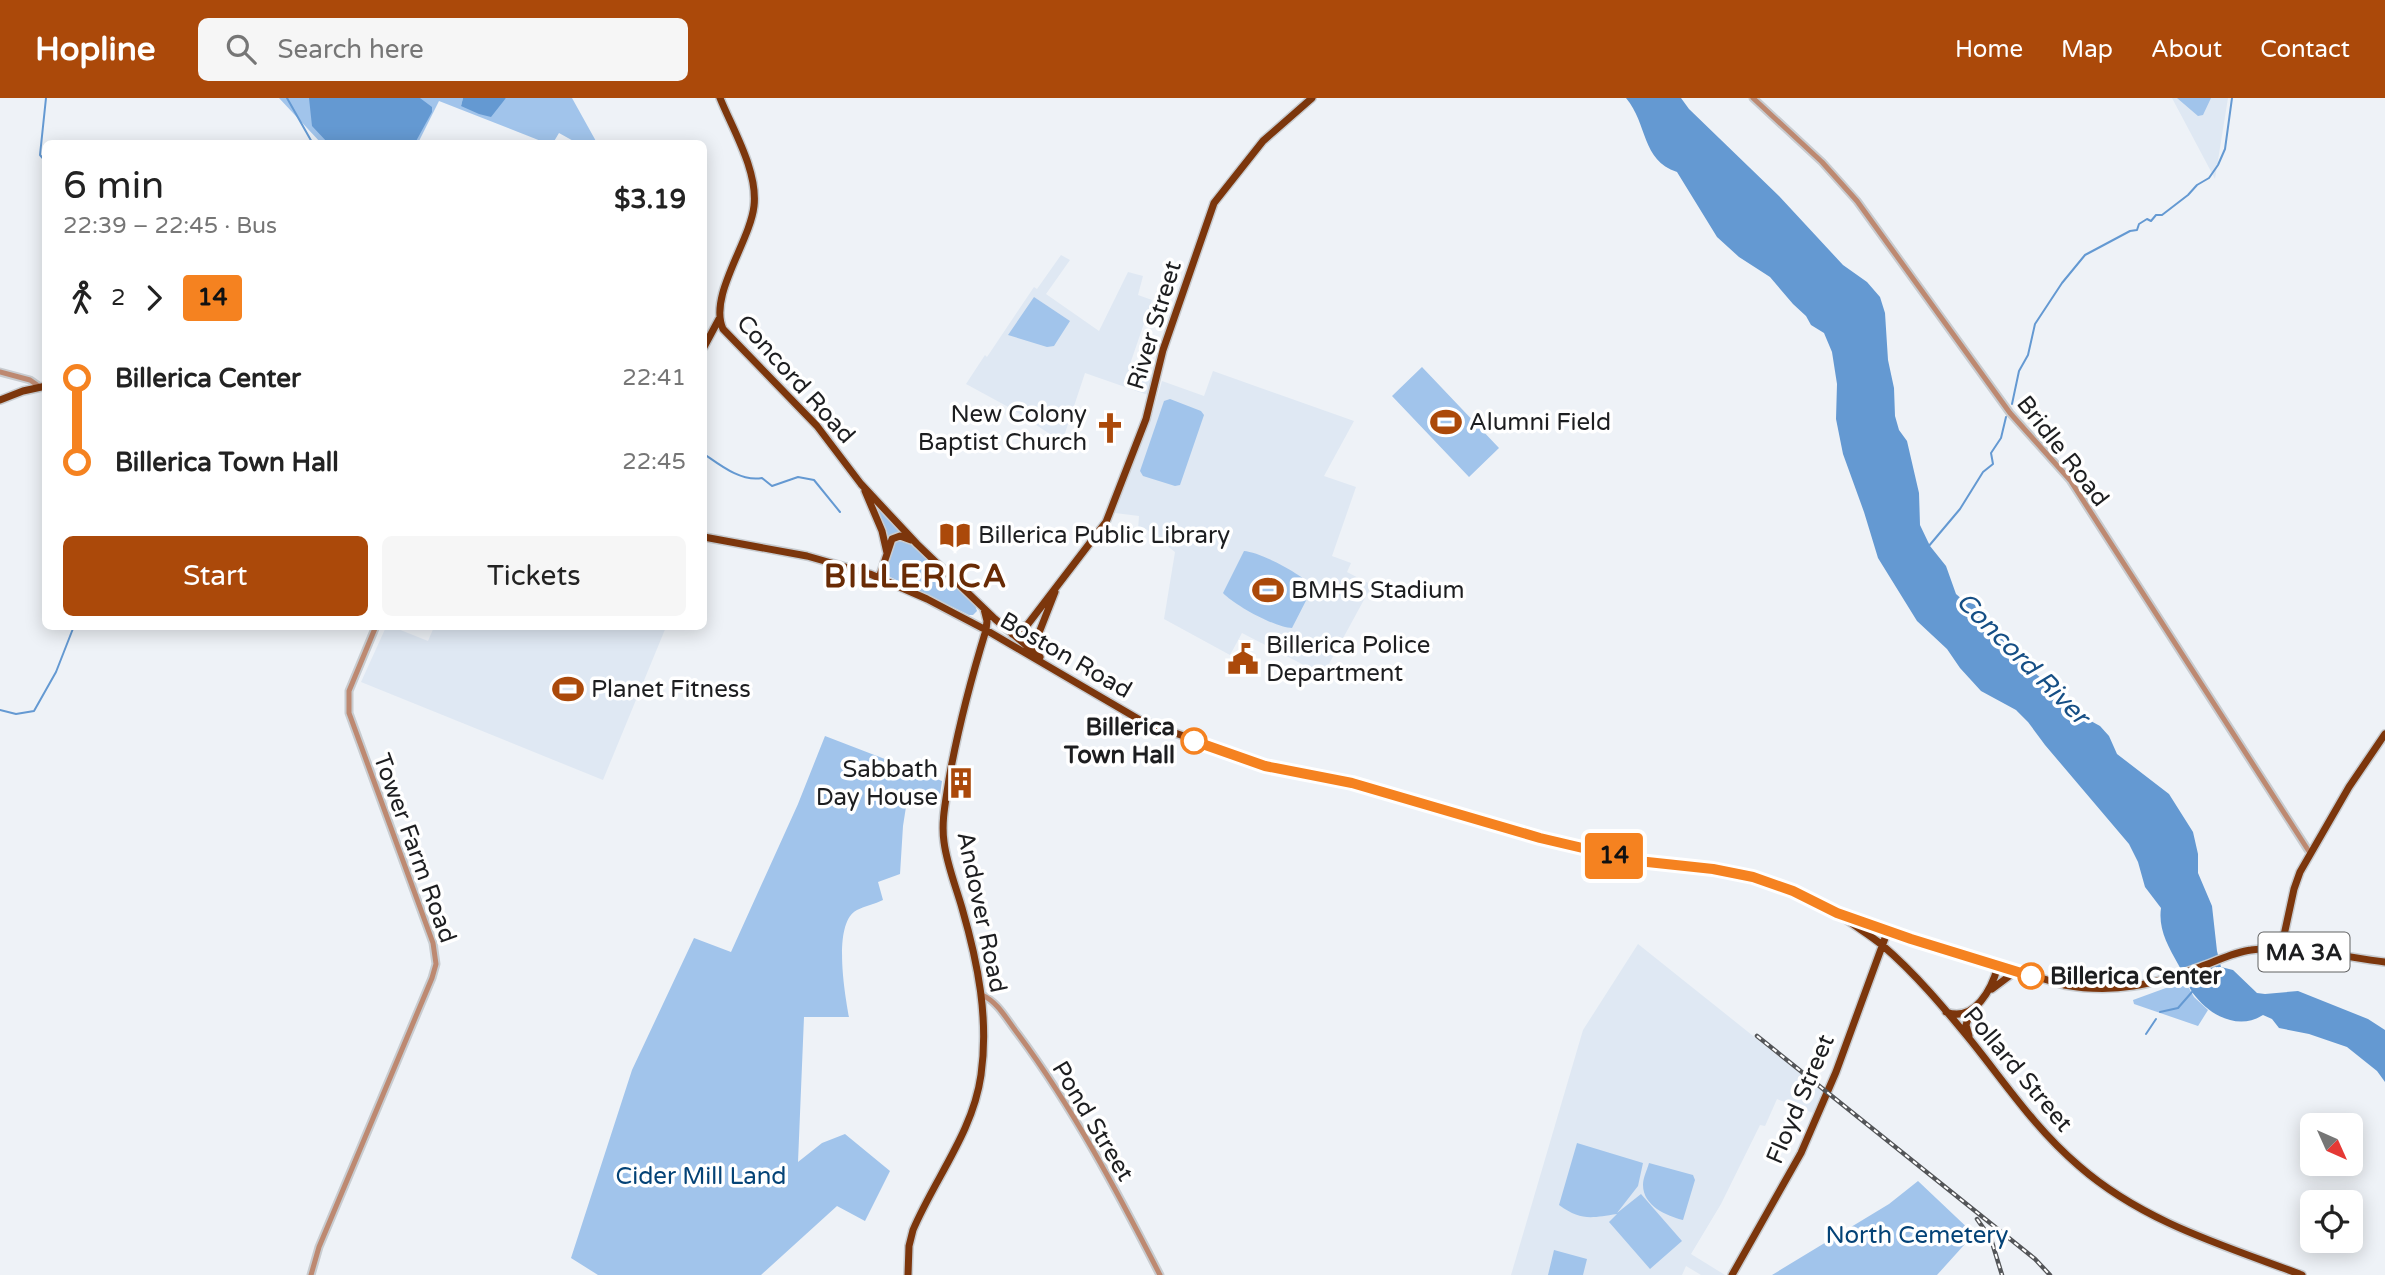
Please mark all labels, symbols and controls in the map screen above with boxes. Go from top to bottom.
search box [198,18,688,81]
text: Hopline [35,30,156,69]
icon: search [222,30,260,68]
text: Search here [278,34,424,65]
text: Home [1955,35,2023,64]
text: Map [2061,35,2113,64]
text: About [2151,35,2222,64]
text: Contact [2260,35,2350,64]
text: 6 min [63,163,164,209]
text: $3.19 [614,184,686,215]
text: 22:39 – 22:45 · Bus [63,212,277,240]
street label: River Street [1121,257,1188,393]
icon: walk [63,279,101,317]
icon: forward [135,279,173,317]
text: 14 [197,283,228,312]
text: 2 [111,284,125,312]
street label: Concord Road [730,309,861,450]
text: Billerica Center [115,363,301,394]
text: 22:41 [622,364,686,392]
street label: Bridle Road [2010,390,2115,513]
place label: New Colony Baptist Church [918,400,1087,457]
sports icon: Alumni Field [1429,405,1463,439]
place label: Alumni Field [1469,408,1611,437]
church icon: New Colony Baptist Church [1093,411,1127,445]
text: Billerica Town Hall [115,447,339,478]
text: 22:45 [622,448,686,476]
library icon: Billerica Public Library [938,518,972,552]
place label: Billerica Public Library [978,521,1230,550]
button: Start [63,536,368,616]
button: Tickets [382,536,686,616]
district label: BILLERICA [824,558,1008,596]
sports icon: BMHS Stadium [1251,573,1285,607]
place label: BMHS Stadium [1291,576,1465,605]
water label: Concord River [1950,586,2098,733]
street label: Boston Road [995,606,1137,705]
place label: Billerica Police Department [1266,631,1430,688]
public building icon: Billerica Police Department [1226,642,1260,676]
sports icon: Planet Fitness [551,672,585,706]
place label: Planet Fitness [591,675,751,704]
place label: Billerica Town Hall [1063,713,1175,770]
marker: Billerica Town Hall [1181,728,1207,754]
street label: Tower Farm Road [367,750,462,947]
place label: Sabbath Day House [816,755,938,812]
building icon: Sabbath Day House [944,766,978,800]
street label: Andover Road [950,829,1013,995]
line badge: 14 [1582,833,1646,879]
text: 14 [1599,841,1629,870]
road number: MA 3A [2258,932,2350,972]
place label: Billerica Center [2050,962,2222,991]
marker: Billerica Center [2018,963,2044,989]
street label: Pollard Street [1957,1001,2078,1138]
street label: Floyd Street [1760,1030,1841,1168]
street label: Pond Street [1045,1056,1140,1187]
north arrow [2300,1113,2362,1176]
map controls [2300,1113,2363,1253]
park label: Cider Mill Land [616,1162,787,1191]
button: locate [2300,1190,2363,1253]
park label: North Cemetery [1826,1221,2009,1250]

